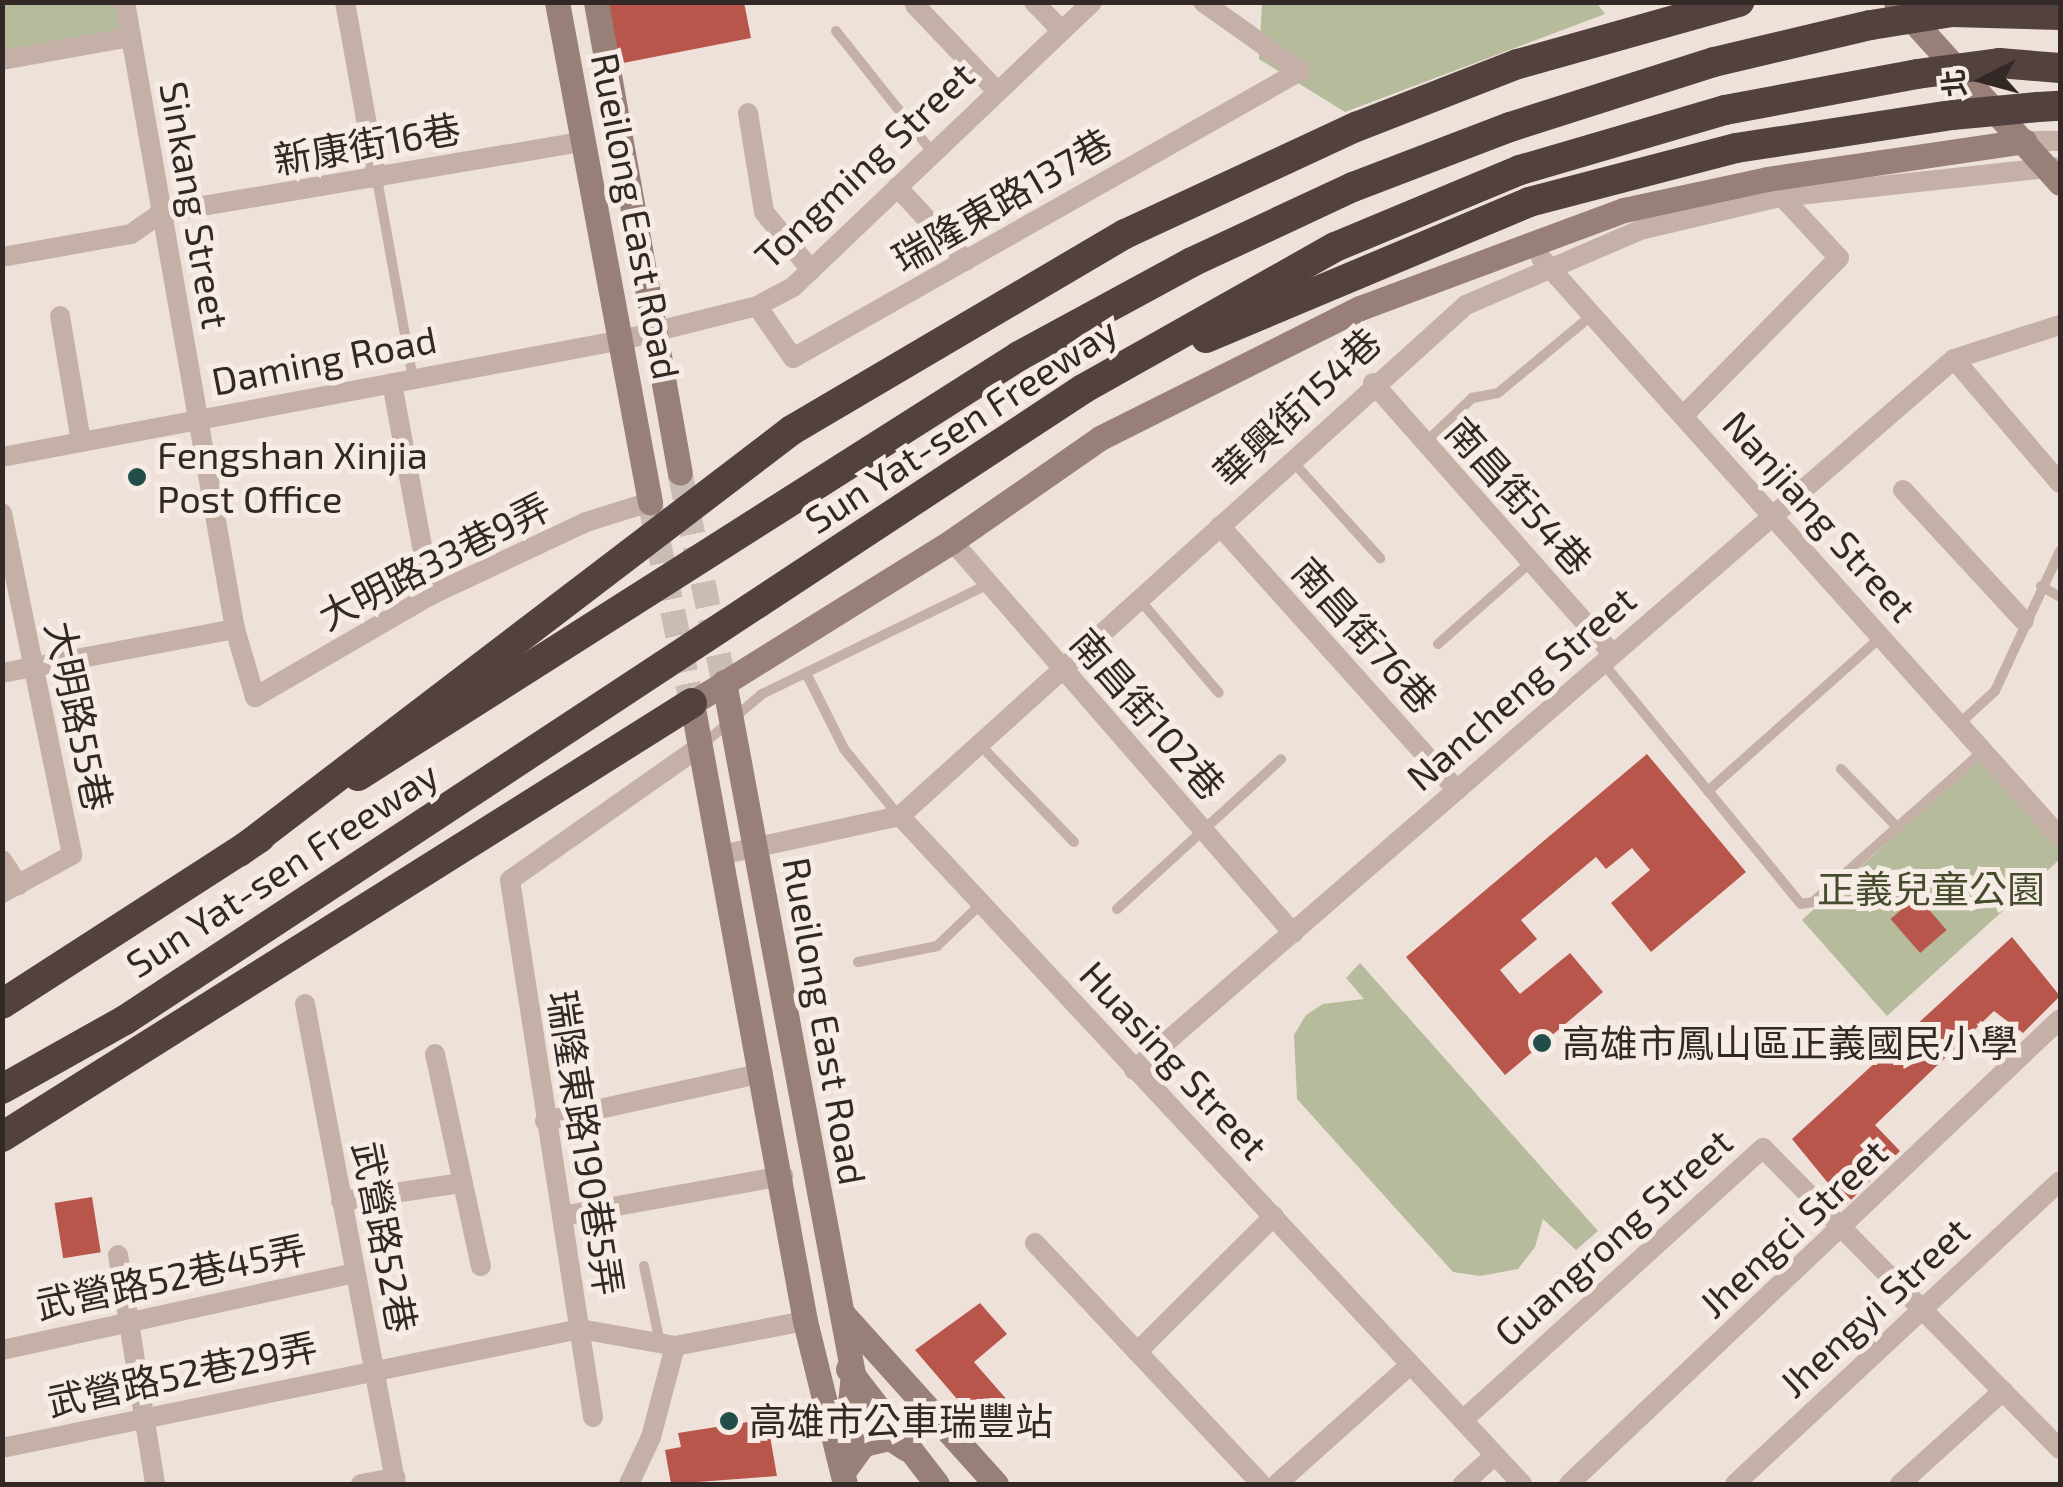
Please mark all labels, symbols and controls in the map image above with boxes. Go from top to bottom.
north arrow [1933,30,2033,130]
street label: Rueilong East Road [582,49,690,383]
street label: Tongming Street [745,52,983,278]
text: 北 [1935,67,1972,99]
street label: Sinkang Street [151,78,239,332]
street label: 新康街16巷 [270,105,464,183]
street label: 瑞隆東路137巷 [884,119,1120,281]
street label: Sun Yat-sen Freeway [796,307,1126,543]
street label: Daming Road [208,316,440,404]
street label: 華興街154巷 [1204,318,1390,496]
street label: Nanjiang Street [1714,402,1926,630]
street label: 南昌街54巷 [1437,408,1601,584]
place label: Fengshan Xinjia Post Office [157,432,428,522]
marker: Fengshan Xinjia Post Office [126,466,148,488]
street label: 大明路33巷9弄 [310,483,558,639]
street label: 南昌街76巷 [1283,548,1447,722]
street label: Nancheng Street [1397,576,1645,800]
street label: 大明路55巷 [37,617,121,815]
street label: 南昌街102巷 [1061,619,1235,809]
street label: Sun Yat-sen Freeway [117,751,447,987]
street label: Rueilong East Road [774,854,876,1188]
park label: 正義兒童公園 [1817,866,2045,912]
street label: Huasing Street [1071,952,1277,1168]
street label: 瑞隆東路190巷5弄 [539,987,633,1299]
place label: 高雄市鳳山區正義國民小學 [1562,1020,2018,1066]
marker: 高雄市鳳山區正義國民小學 [1531,1032,1553,1054]
street label: Guangrong Street [1485,1119,1741,1355]
street label: Jhengci Street [1689,1129,1897,1327]
street label: 武營路52巷 [344,1138,426,1336]
street label: Jhengyi Street [1770,1208,1978,1406]
street label: 武營路52巷45弄 [32,1226,310,1328]
street label: 武營路52巷29弄 [43,1323,321,1425]
place label: 高雄市公車瑞豐站 [749,1398,1053,1444]
marker: 高雄市公車瑞豐站 [718,1410,740,1432]

